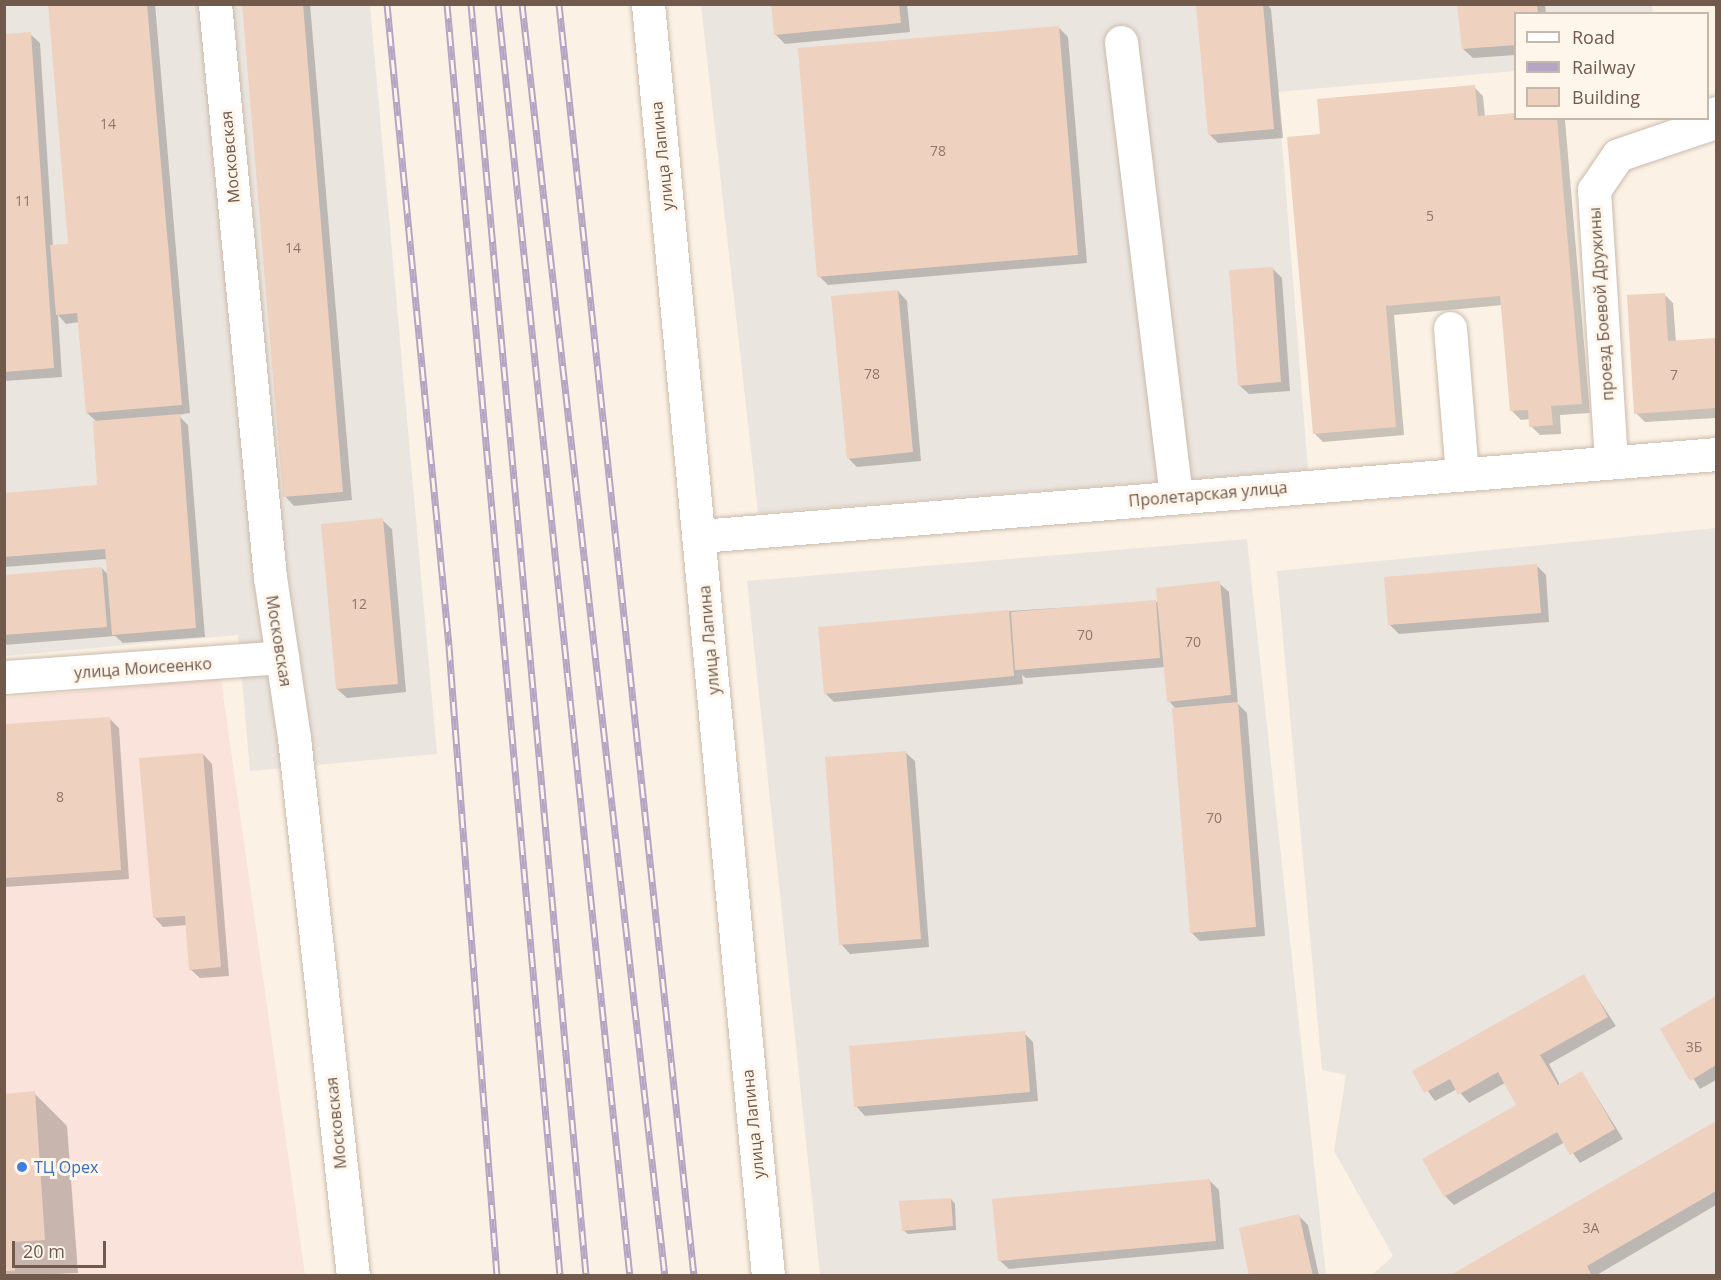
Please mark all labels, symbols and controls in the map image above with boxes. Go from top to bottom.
legend [1514,12,1709,120]
text: Road [1572,25,1615,49]
text: Railway [1572,55,1635,79]
text: Building [1572,85,1640,109]
street label: улица Лапина [647,100,677,212]
street label: Московская [216,110,244,204]
house number: 14 [100,116,116,132]
house number: 78 [930,143,946,159]
house number: 11 [15,193,31,209]
street label: проезд Боевой Дружины [1585,207,1617,401]
house number: 5 [1426,208,1434,224]
house number: 14 [285,240,301,256]
house number: 78 [864,366,880,382]
house number: 7 [1670,367,1678,383]
street label: Пролетарская улица [1128,477,1288,511]
street label: улица Лапина [695,585,723,695]
street label: Московская [262,594,296,688]
house number: 12 [351,596,367,612]
house number: 70 [1077,627,1093,643]
house number: 70 [1185,634,1201,650]
street label: улица Моисеенко [73,654,213,682]
house number: 8 [56,789,64,805]
house number: 70 [1206,810,1222,826]
house number: 3Б [1686,1039,1702,1055]
street label: улица Лапина [738,1068,768,1180]
street label: Московская [322,1076,350,1170]
place label: ТЦ Орех [34,1157,98,1177]
marker: ТЦ Орех [15,1160,29,1174]
house number: 3А [1583,1220,1599,1236]
scale bar [15,1229,110,1267]
text: 20 m [23,1239,65,1263]

